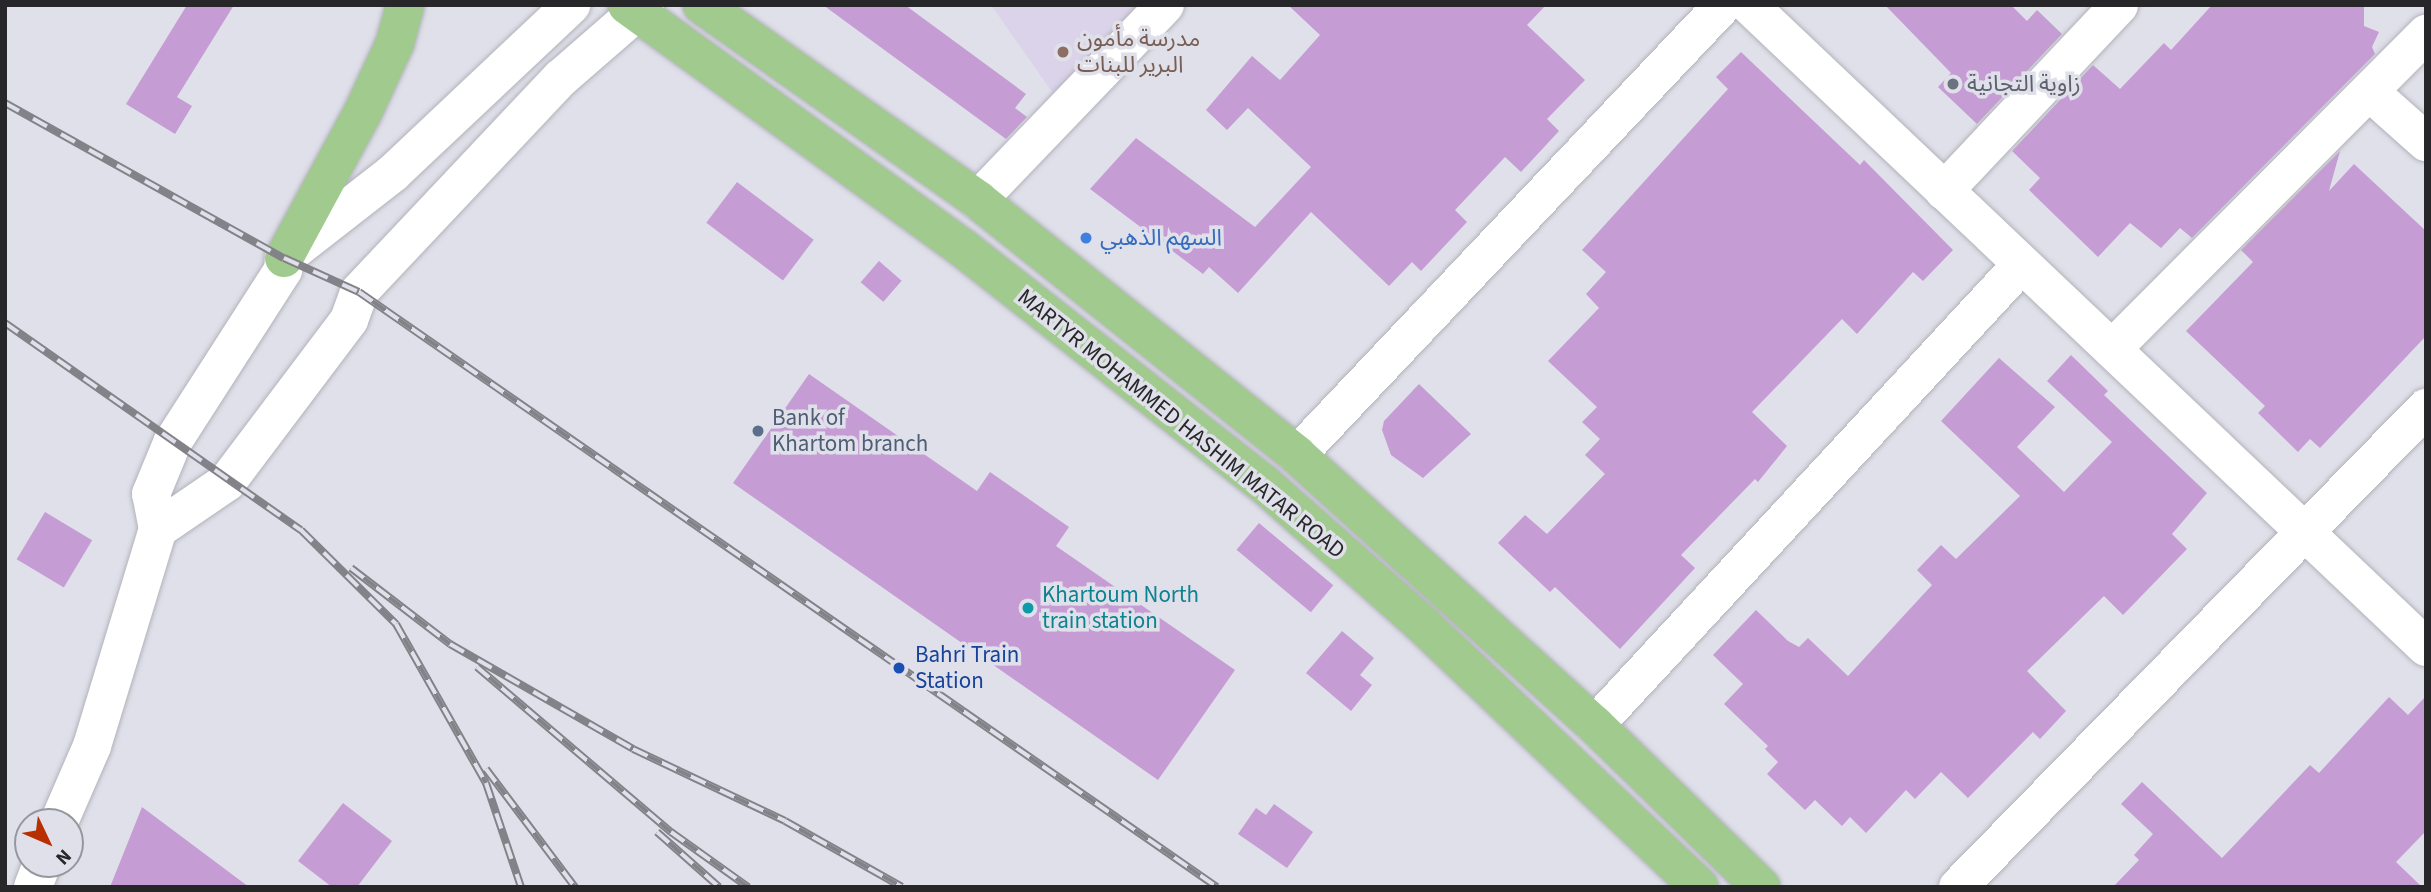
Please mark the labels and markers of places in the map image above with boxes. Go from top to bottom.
place label: مدرسة مأمون البرير للبنات [1077,25,1200,79]
marker: مدرسة مأمون البرير للبنات [1055,44,1071,60]
place label: زاوية التجانية [1967,70,2081,98]
marker: زاوية التجانية [1945,76,1961,92]
place label: السهم الذهبي [1100,224,1222,252]
marker: السهم الذهبي [1078,230,1094,246]
place label: Bank of Khartom branch [772,404,928,458]
marker: Bank of Khartom branch [750,423,766,439]
place label: Khartoum North train station [1042,581,1199,635]
marker: Khartoum North train station [1020,600,1036,616]
place label: Bahri Train Station [915,641,1019,695]
marker: Bahri Train Station [889,658,909,678]

